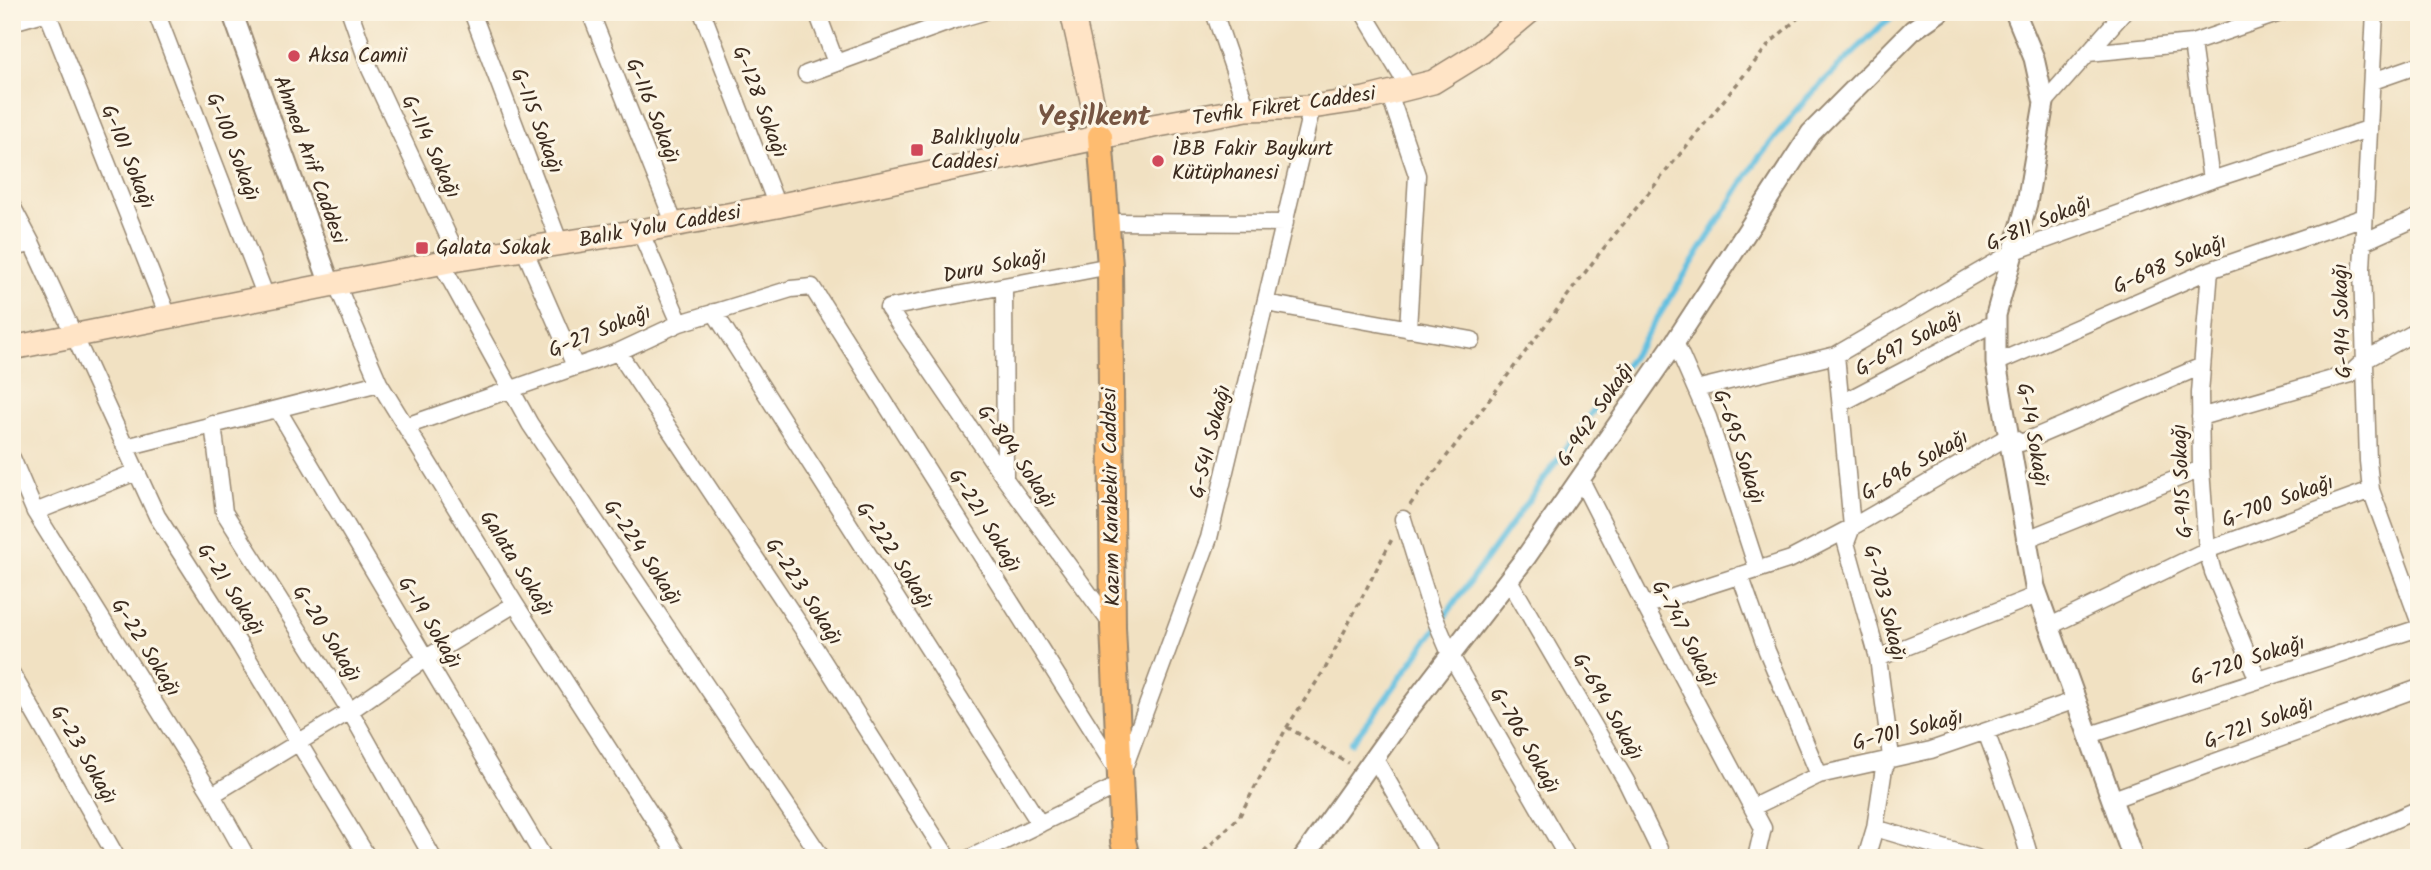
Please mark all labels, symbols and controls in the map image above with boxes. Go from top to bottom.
place label: Aksa Camii [308,40,408,73]
street label: G-128 Sokağı [722,41,796,163]
marker: Aksa Camii [286,48,302,64]
street label: G-116 Sokağı [616,53,688,169]
street label: G-115 Sokağı [501,63,571,179]
street label: Ahmed Arif Caddesi [263,71,355,250]
street label: Tevfik Fikret Caddesi [1190,78,1379,136]
street label: G-100 Sokağı [196,88,268,206]
street label: G-114 Sokağı [392,90,468,204]
district label: Yeşilkent [1038,95,1151,140]
street label: G-101 Sokağı [91,100,163,214]
place label: Balıklıyolu Caddesi [931,122,1020,179]
place label: İBB Fakir Baykurt Kütüphanesi [1172,133,1334,190]
marker: Balıklıyolu Caddesi [909,142,925,158]
marker: İBB Fakir Baykurt Kütüphanesi [1150,153,1166,169]
street label: G-811 Sokağı [1981,187,2097,261]
street label: Balık Yolu Caddesi [576,196,745,258]
street label: G-698 Sokağı [2108,226,2232,304]
place label: Galata Sokak [436,232,550,265]
marker: Galata Sokak [414,240,430,256]
street label: Duru Sokağı [940,241,1050,293]
street label: G-914 Sokağı [2325,263,2361,379]
street label: G-27 Sokağı [544,296,656,368]
street label: G-697 Sokağı [1849,302,1969,386]
street label: G-942 Sokağı [1549,356,1643,474]
street label: G-14 Sokağı [2007,381,2057,489]
street label: G-541 Sokağı [1181,382,1241,502]
street label: G-695 Sokağı [1703,385,1773,509]
street label: Kazım Karabekir Caddesi [1094,386,1130,607]
street label: G-804 Sokağı [968,398,1064,516]
street label: G-696 Sokağı [1855,422,1975,510]
street label: G-915 Sokağı [2164,423,2202,539]
street label: G-221 Sokağı [939,462,1029,580]
street label: G-700 Sokağı [2217,466,2339,538]
street label: G-224 Sokağı [594,493,690,613]
street label: G-222 Sokağı [847,495,941,617]
street label: Galata Sokağı [470,504,562,624]
street label: G-223 Sokağı [756,531,850,653]
street label: G-21 Sokağı [187,537,273,643]
street label: G-703 Sokağı [1854,541,1914,665]
street label: G-19 Sokağı [388,570,470,676]
street label: G-747 Sokağı [1642,574,1726,694]
street label: G-20 Sokağı [283,579,369,689]
street label: G-22 Sokağı [102,592,188,704]
street label: G-720 Sokağı [2186,627,2310,695]
street label: G-694 Sokağı [1563,647,1651,767]
street label: G-706 Sokağı [1480,681,1568,801]
street label: G-721 Sokağı [2199,689,2319,759]
street label: G-23 Sokağı [41,699,125,811]
street label: G-701 Sokağı [1849,701,1967,761]

